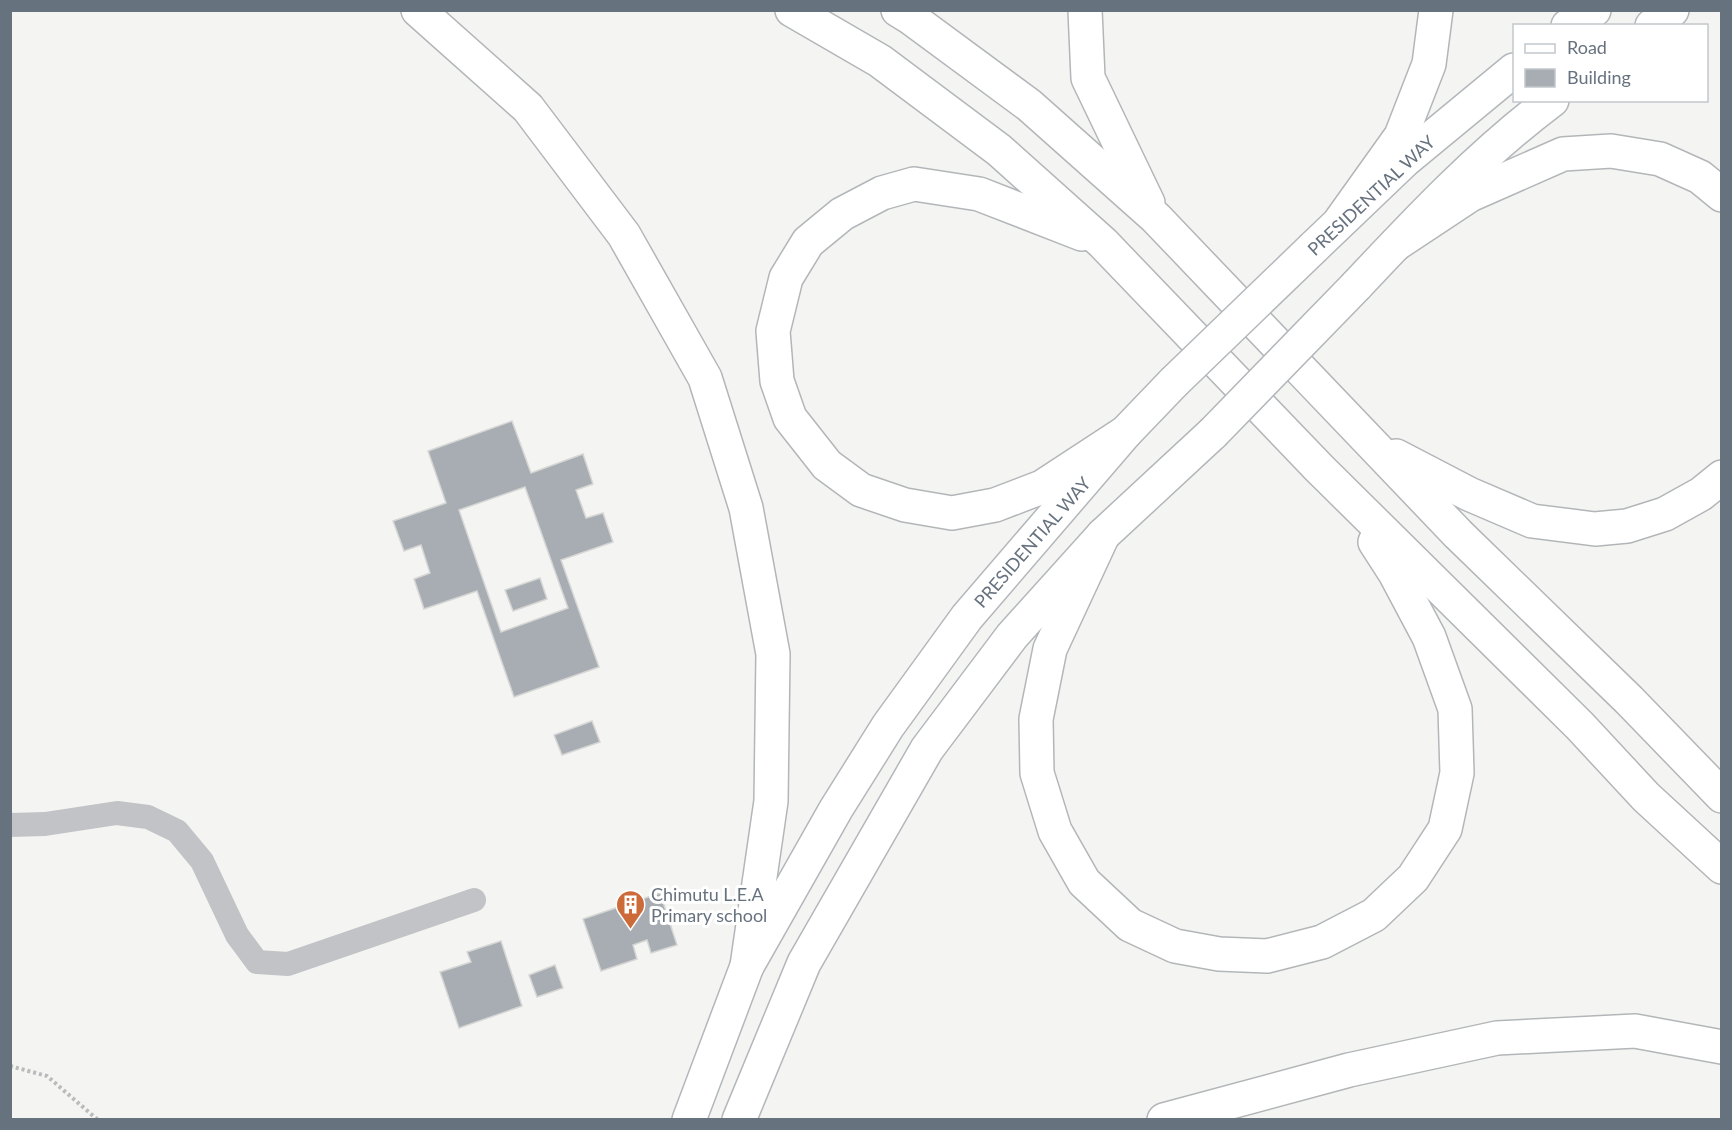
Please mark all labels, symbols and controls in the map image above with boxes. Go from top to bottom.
legend [1513,24,1708,102]
text: Road [1567,36,1607,58]
text: Building [1567,66,1631,88]
street label: PRESIDENTIAL WAY [1303,130,1440,260]
street label: PRESIDENTIAL WAY [969,472,1095,612]
place label: Chimutu L.E.A Primary school [651,883,767,926]
building icon: Chimutu L.E.A Primary school [614,888,646,930]

